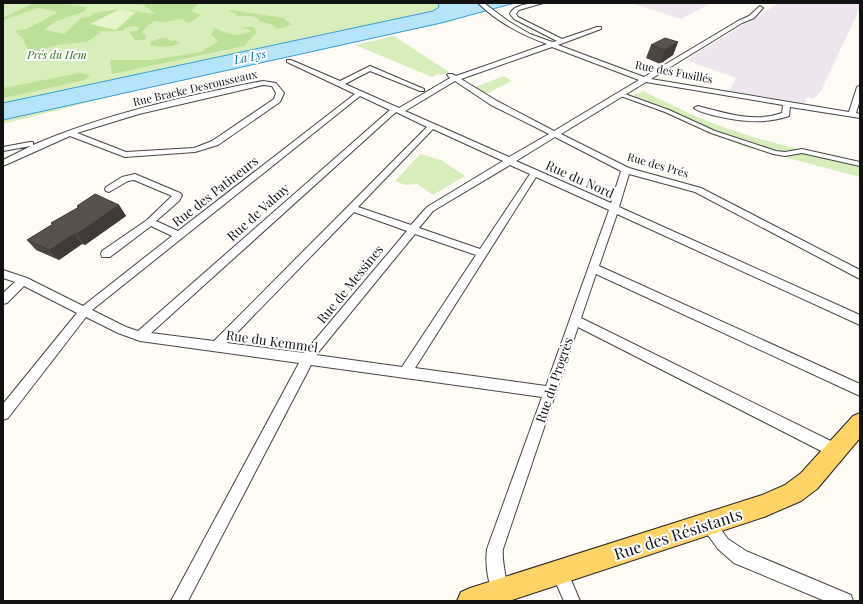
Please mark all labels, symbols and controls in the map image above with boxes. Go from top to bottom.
water label: La Lys [231,45,268,67]
park label: Prés du Hem [26,47,87,62]
street label: Rue des Fusillés [634,57,714,86]
street label: Rue Bracke Desrousseaux [131,66,259,109]
street label: Rue des Prés [626,149,691,180]
street label: Rue des Patineurs [168,152,261,230]
street label: Rue du Nord [543,156,618,201]
street label: Rue de Valmy [223,179,293,244]
street label: Rue de Messines [313,241,387,327]
street label: Rue du Kemmel [225,326,319,355]
street label: Rue du Progrès [531,335,576,425]
street label: Rue des Résistants [611,503,745,564]

